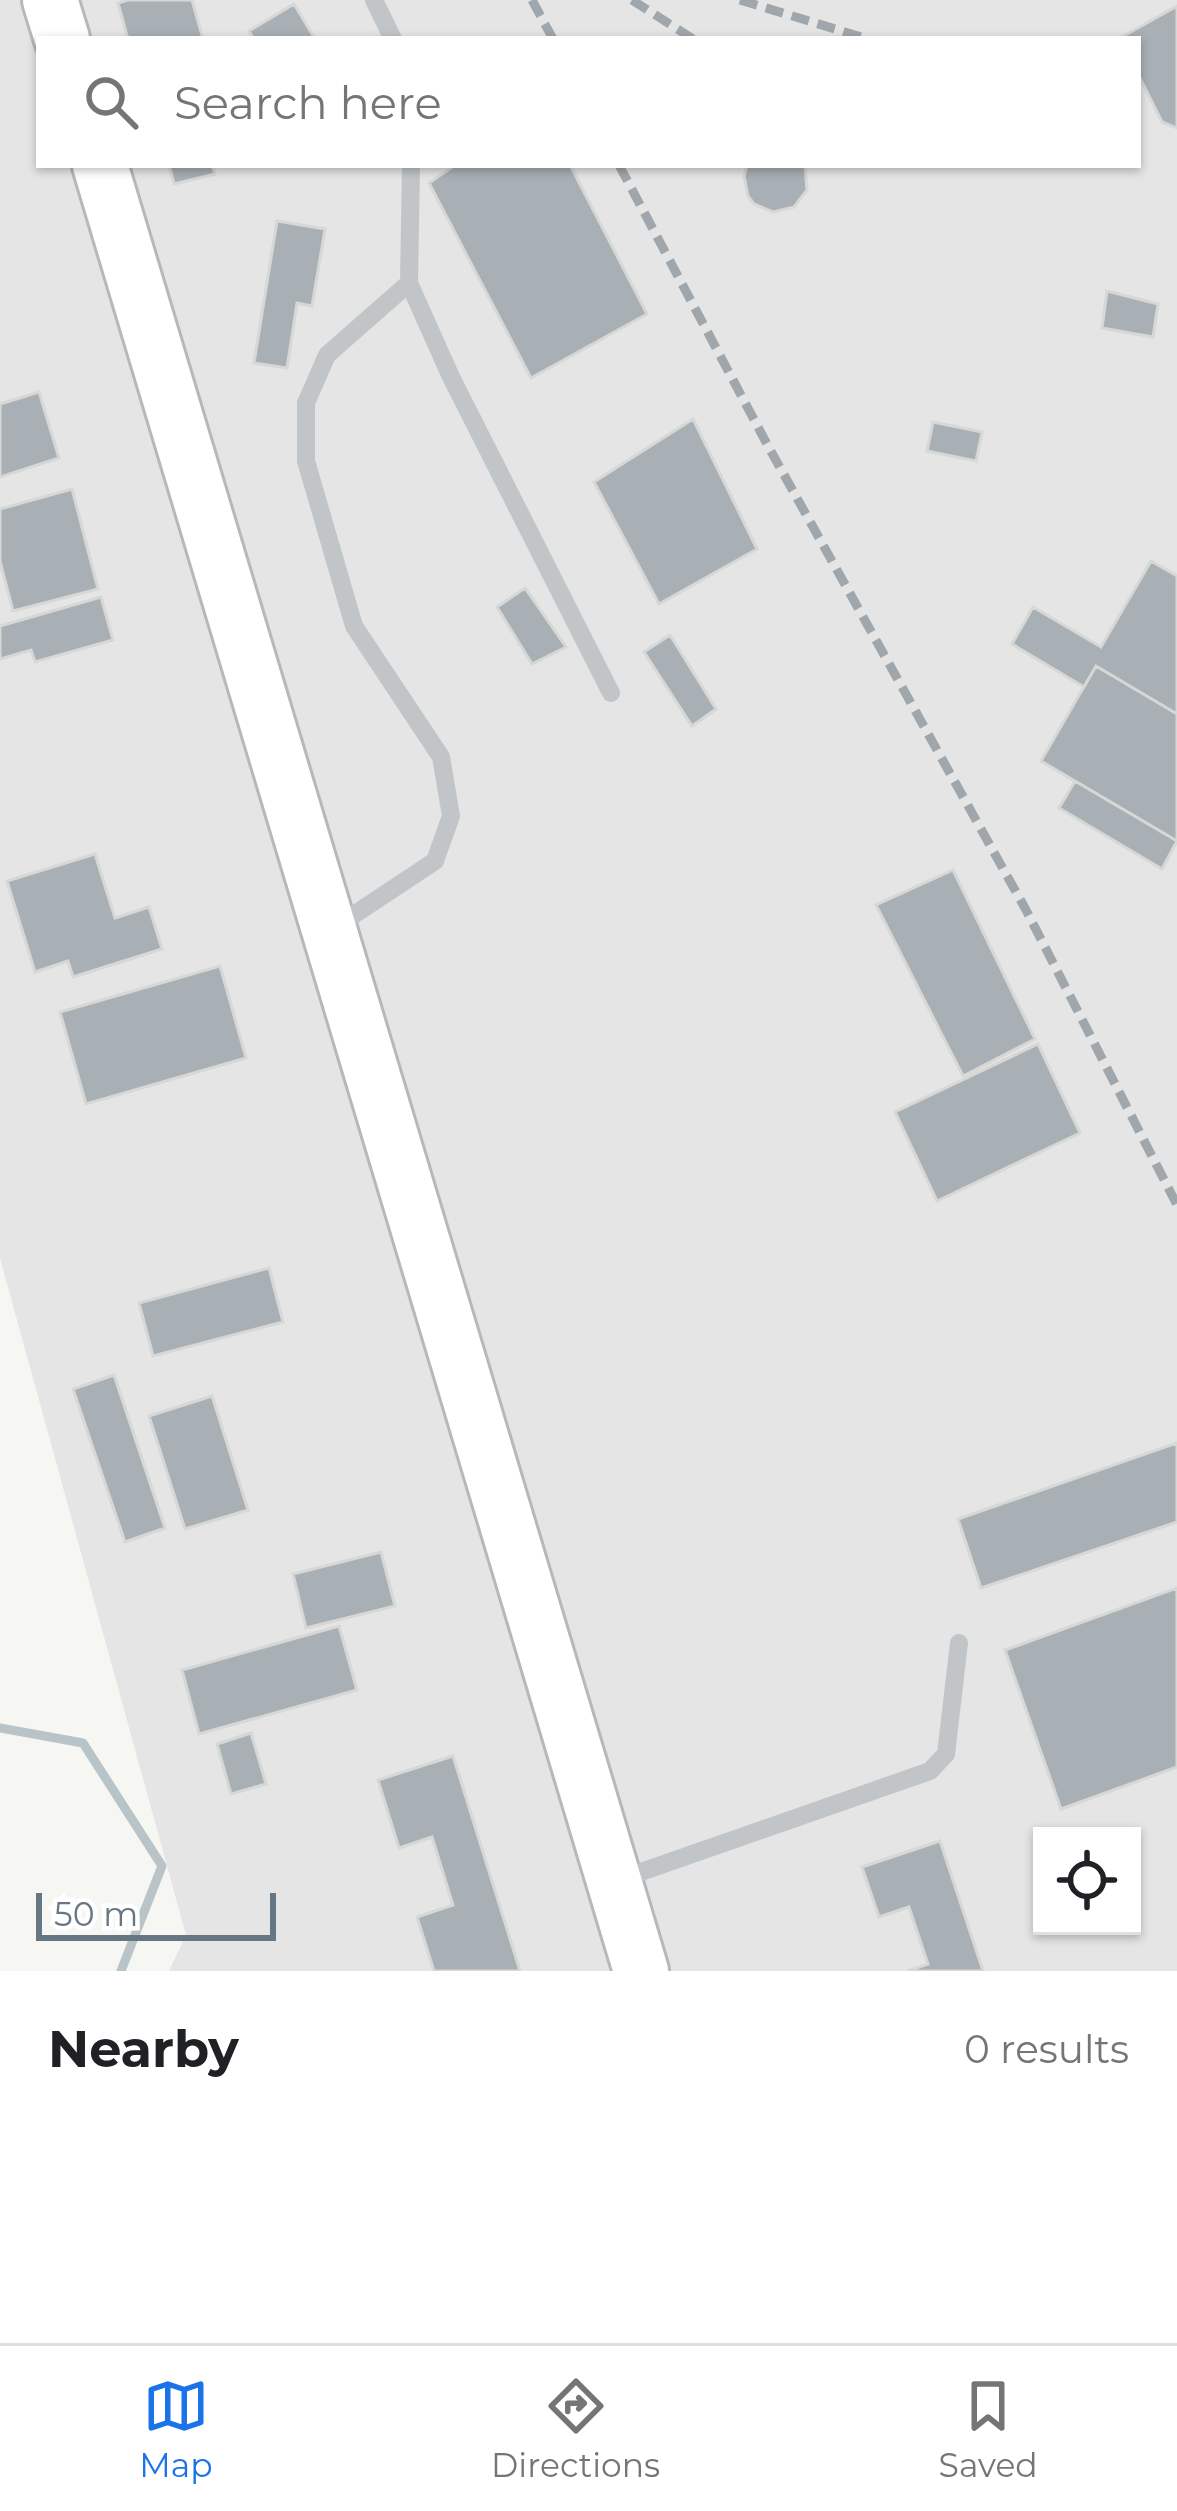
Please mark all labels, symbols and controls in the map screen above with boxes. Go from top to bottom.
search box [36,36,1141,168]
icon: search [78,69,144,135]
text: Search here [174,75,442,130]
map controls [1033,1827,1141,1935]
button: locate [1033,1827,1141,1935]
scale bar [36,1887,276,1940]
text: 50 m [54,1894,138,1934]
text: Nearby [48,2018,239,2080]
text: 0 results [964,2025,1129,2073]
tab: Map [139,2373,213,2485]
tab: Directions [491,2373,660,2485]
tab: Saved [939,2373,1038,2485]

